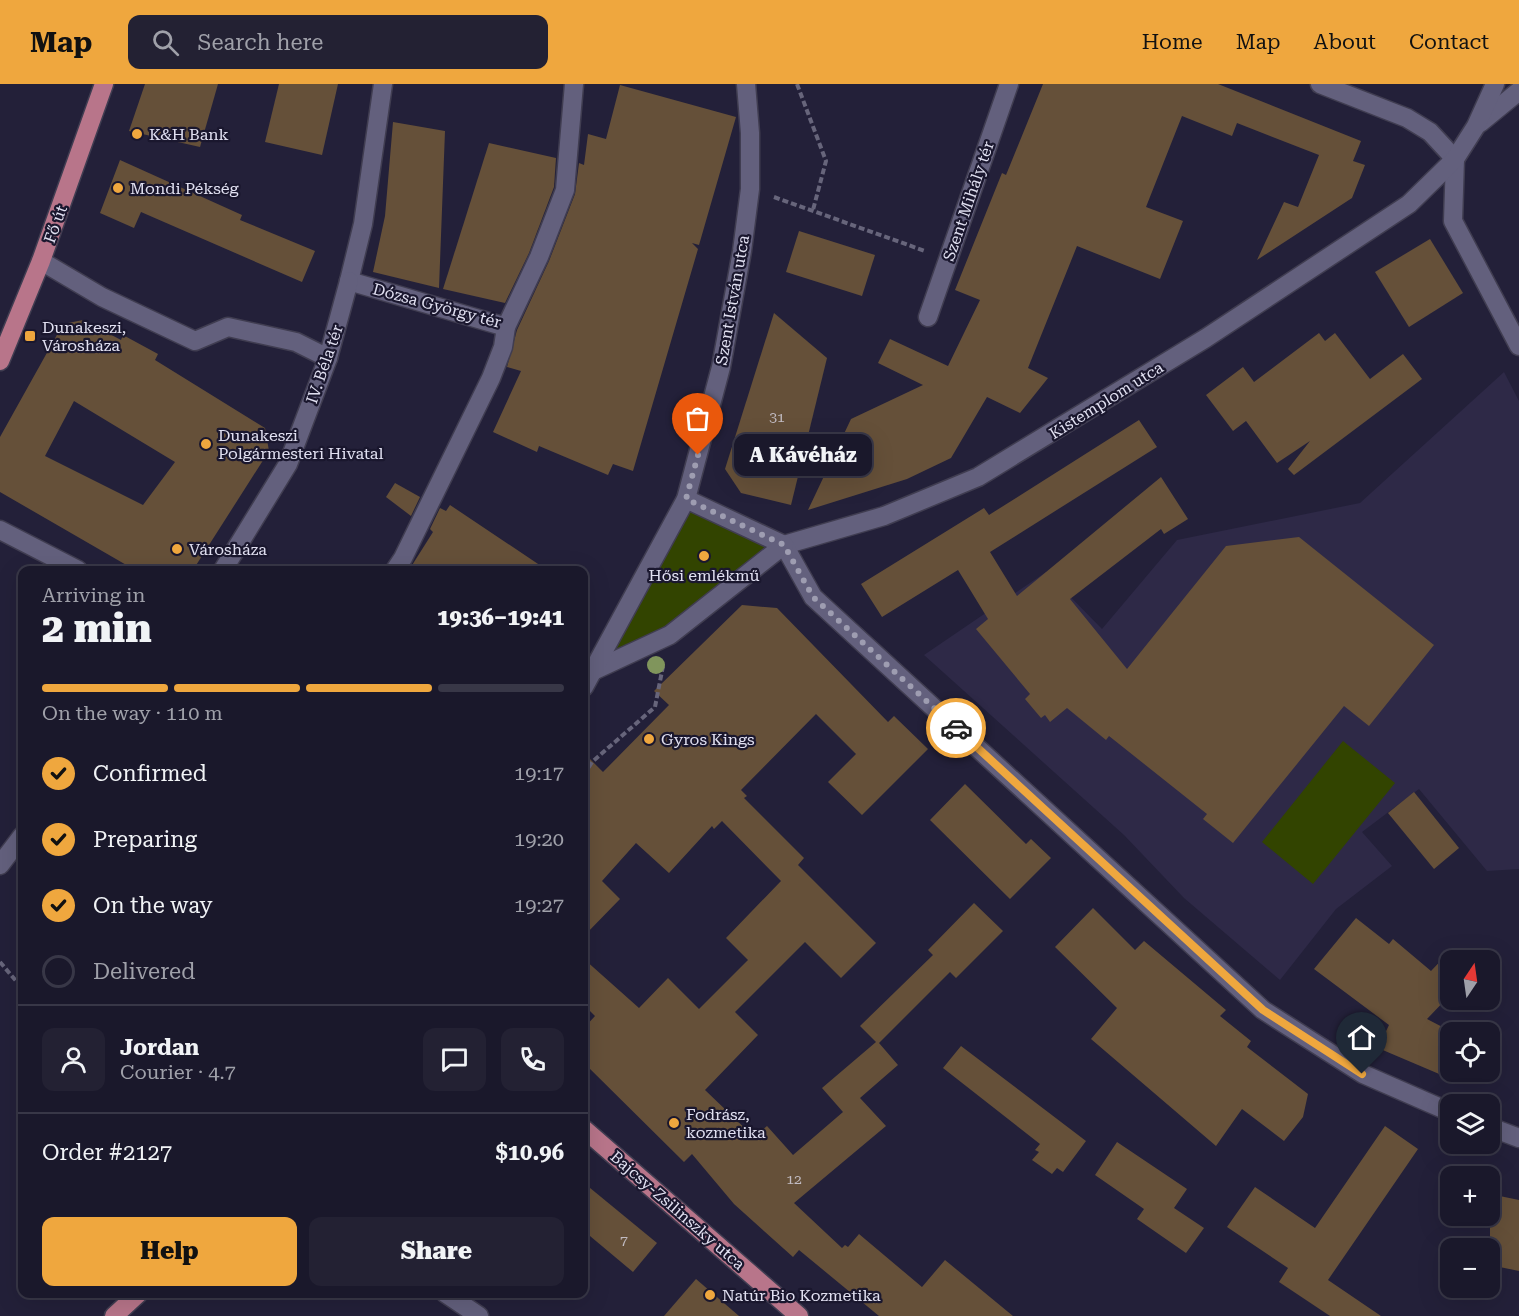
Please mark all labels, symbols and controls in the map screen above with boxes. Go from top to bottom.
search box [128,15,548,69]
text: Map [30,26,92,59]
icon: search [149,26,182,59]
text: Search here [197,30,323,55]
text: Home [1142,30,1203,54]
text: Map [1236,30,1281,54]
text: About [1314,30,1376,54]
text: Contact [1409,30,1489,54]
place label: K&H Bank [149,125,229,144]
marker: K&H Bank [130,127,144,141]
street label: Szent Mihály tér [939,138,998,264]
place label: Mondi Pékség [130,179,239,198]
marker: Mondi Pékség [111,181,125,195]
street label: Fő út [40,203,71,246]
street label: Szent István utca [712,233,753,367]
street label: Dózsa György tér [371,279,504,332]
place label: Dunakeszi, Városháza [42,318,126,355]
street label: IV. Béla tér [302,322,347,406]
marker: Dunakeszi, Városháza [23,329,37,343]
street label: Kistemplom utca [1046,358,1167,443]
pin [672,393,723,455]
icon: bag [681,402,714,435]
house number: 31 [769,409,785,425]
place label: Dunakeszi Polgármesteri Hivatal [218,426,384,463]
callout: A Kávéház [734,434,872,476]
marker: Dunakeszi Polgármesteri Hivatal [199,437,213,451]
text: A Kávéház [749,443,857,467]
place label: Városháza [189,540,267,559]
marker: Városháza [170,542,184,556]
marker: Hősi emlékmű [697,549,711,563]
place label: Hősi emlékmű [648,566,760,585]
text: Arriving in [42,583,145,607]
text: 19:36–19:41 [437,605,564,630]
text: 2 min [42,606,152,652]
courier [926,698,986,758]
text: On the way · 110 m [42,701,223,725]
icon: car [940,712,973,745]
place label: Gyros Kings [661,730,755,749]
marker: Gyros Kings [642,732,656,746]
icon: check [42,757,75,790]
text: Confirmed [93,761,207,786]
text: 19:17 [514,761,564,785]
icon: check [42,823,75,856]
text: Preparing [93,827,197,852]
text: 19:20 [514,827,564,851]
icon: check [42,889,75,922]
text: On the way [93,893,213,918]
text: 19:27 [514,893,564,917]
north arrow [1440,950,1500,1010]
map controls [1440,950,1500,1298]
text: Delivered [93,959,195,984]
pin [1336,1012,1387,1074]
icon: home [1345,1021,1378,1054]
button: locate [1440,1022,1500,1082]
button: person [42,1028,105,1091]
button: chat [423,1028,486,1091]
button: phone [501,1028,564,1091]
text: Jordan [120,1035,199,1060]
text: Courier · 4.7 [120,1060,236,1084]
button: layers [1440,1094,1500,1154]
place label: Fodrász, kozmetika [686,1105,766,1142]
marker: Fodrász, kozmetika [667,1116,681,1130]
text: Order #2127 [42,1140,172,1165]
text: $10.96 [495,1140,564,1165]
street label: Bajcsy-Zsilinszky utca [607,1147,749,1274]
button: + [1440,1166,1500,1226]
house number: 12 [786,1171,802,1187]
button: Help [42,1217,297,1286]
button: Share [309,1217,564,1286]
house number: 7 [620,1232,628,1248]
button: − [1440,1238,1500,1298]
place label: Natúr Bio Kozmetika [722,1286,881,1305]
marker: Natúr Bio Kozmetika [703,1288,717,1302]

